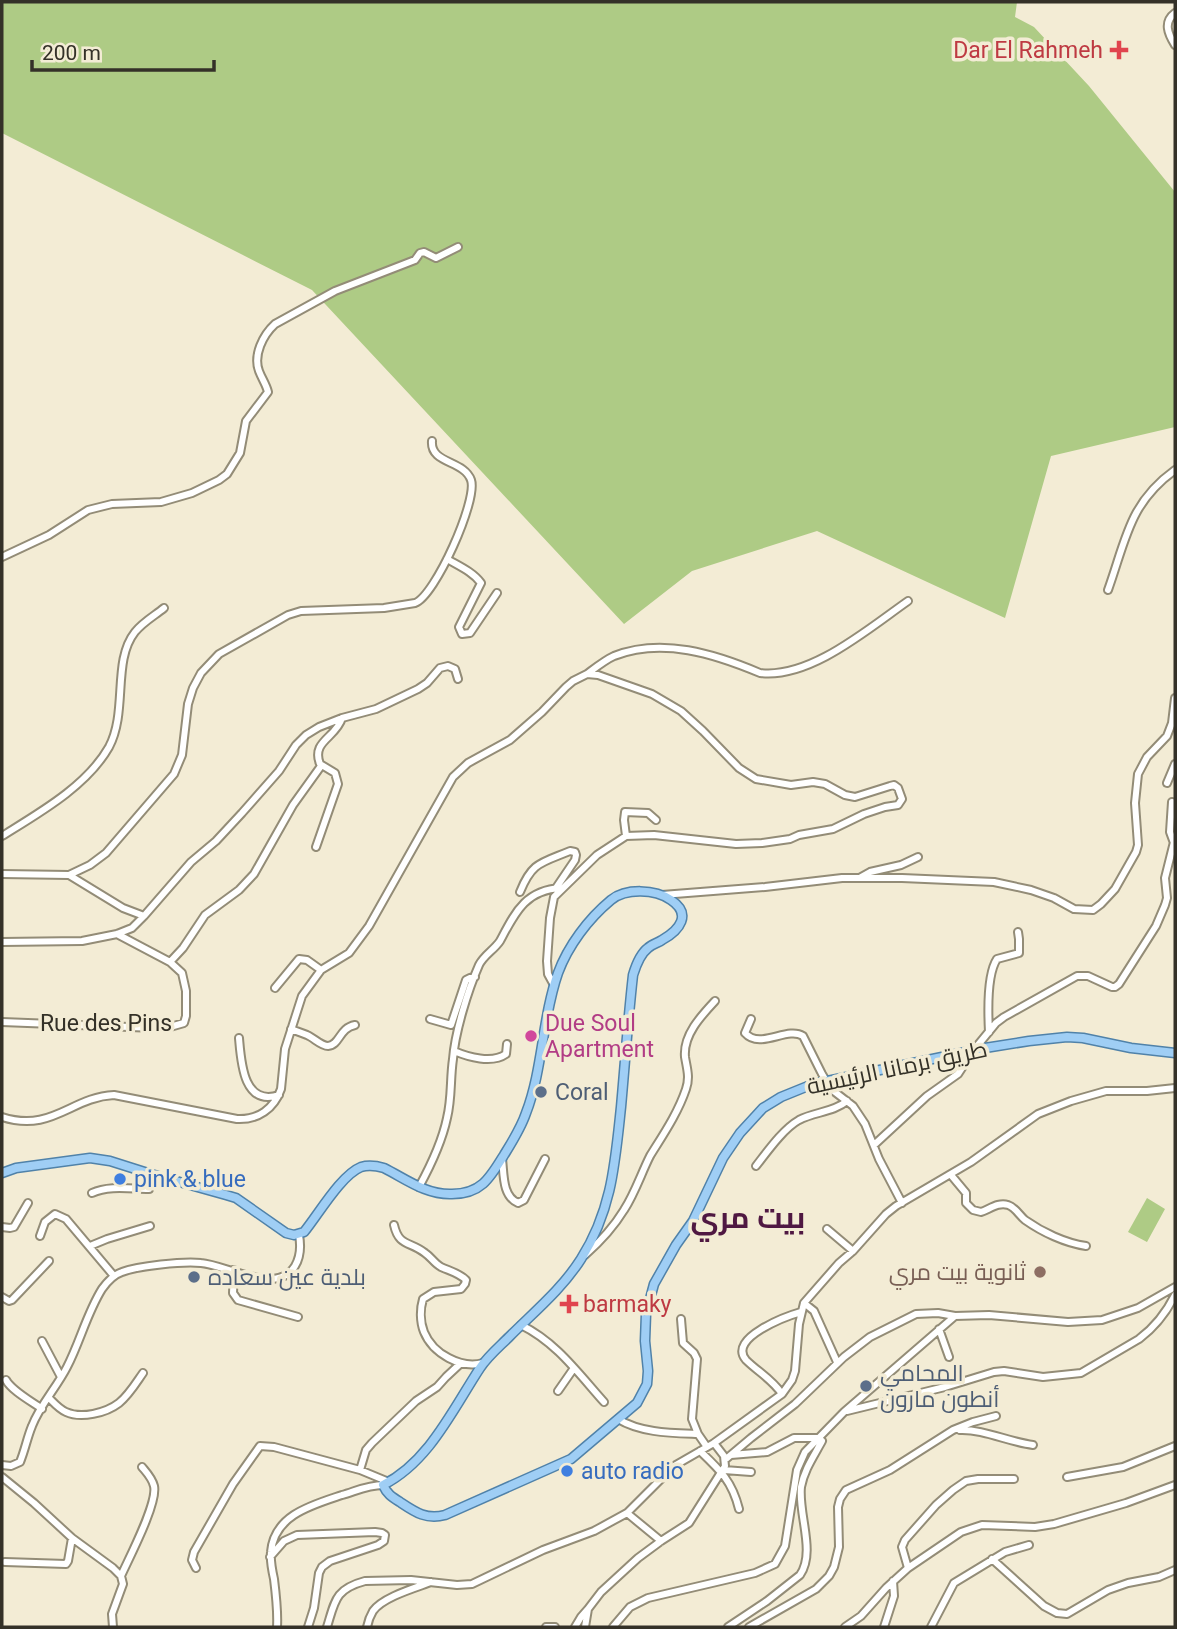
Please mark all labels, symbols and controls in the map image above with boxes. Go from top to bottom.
scale bar [32,28,214,72]
place label: Dar El Rahmeh [953,37,1103,64]
marker: Dar El Rahmeh [1109,40,1129,60]
text: 200 m [42,41,101,65]
street label: Rue des Pins [40,1010,172,1037]
place label: Due Soul Apartment [545,1010,654,1063]
marker: Due Soul Apartment [523,1028,539,1044]
street label: طريق برمانا الرئيسية [804,1036,990,1100]
place label: Coral [555,1079,609,1106]
marker: Coral [533,1084,549,1100]
place label: pink & blue [134,1166,246,1193]
marker: pink & blue [112,1171,128,1187]
district label: بيت مري [691,1200,805,1242]
place label: ثانوية بيت مري [889,1259,1026,1290]
place label: بلدية عين سعاده [208,1264,366,1291]
marker: ثانوية بيت مري [1032,1264,1048,1280]
marker: بلدية عين سعاده [186,1269,202,1285]
place label: barmaky [583,1291,672,1318]
marker: barmaky [561,1296,577,1312]
place label: المحامي أنطون مارون [880,1360,999,1413]
marker: المحامي أنطون مارون [858,1378,874,1394]
place label: auto radio [581,1458,684,1485]
marker: auto radio [559,1463,575,1479]

